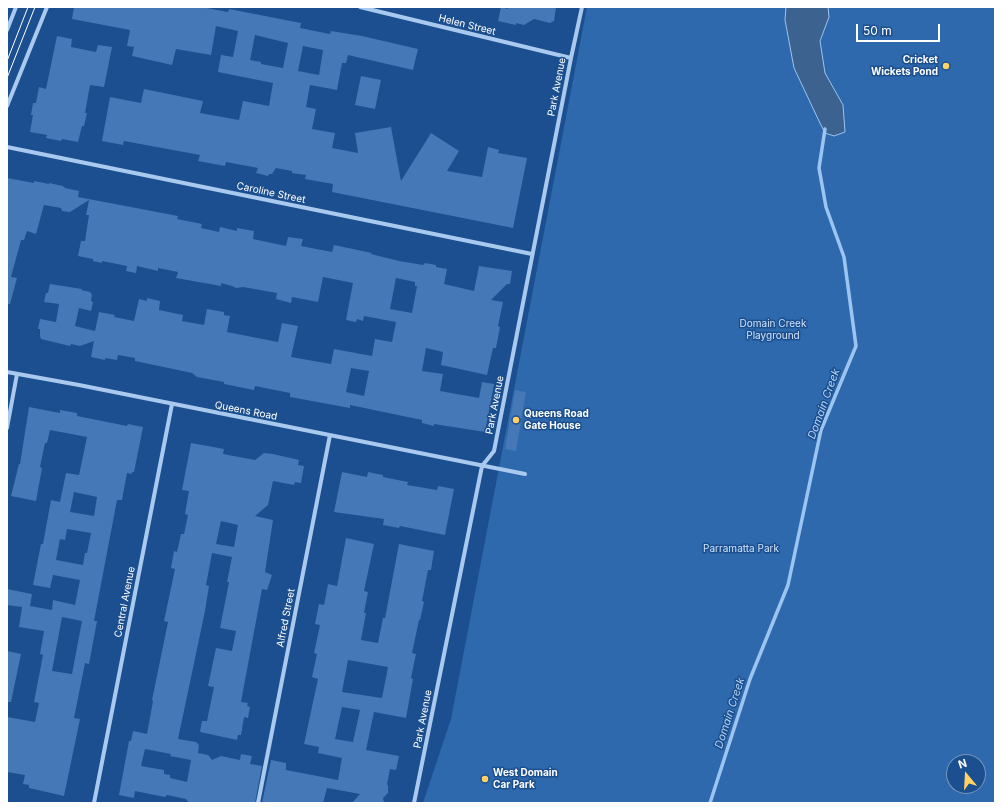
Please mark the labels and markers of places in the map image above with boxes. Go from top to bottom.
place label: Cricket Wickets Pond [871,54,938,78]
marker: Cricket Wickets Pond [941,61,951,71]
place label: Queens Road Gate House [524,408,589,432]
marker: Queens Road Gate House [511,415,521,425]
place label: West Domain Car Park [493,767,558,790]
marker: West Domain Car Park [480,774,490,784]

